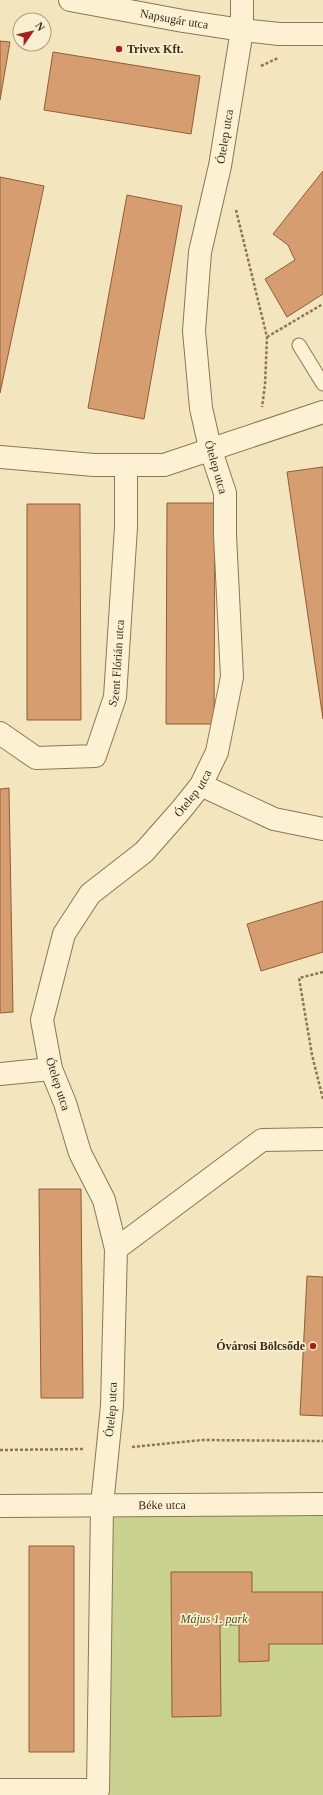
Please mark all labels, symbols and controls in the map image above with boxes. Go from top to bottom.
street label: Napsugár utca [139,6,210,32]
north arrow [12,12,52,52]
text: N [33,20,48,33]
place label: Trivex Kft. [127,42,183,56]
marker: Trivex Kft. [114,44,124,54]
street label: Ótelep utca [213,108,236,165]
street label: Ótelep utca [202,439,230,496]
street label: Szent Flórián utca [105,619,127,709]
street label: Ótelep utca [171,767,215,820]
street label: Ótelep utca [43,1056,73,1113]
place label: Óvárosi Bölcsőde [216,1339,306,1353]
marker: Óvárosi Bölcsőde [308,1341,318,1351]
street label: Ótelep utca [102,1381,120,1438]
street label: Béke utca [138,1498,187,1512]
park label: Május 1. park [180,1612,248,1626]

